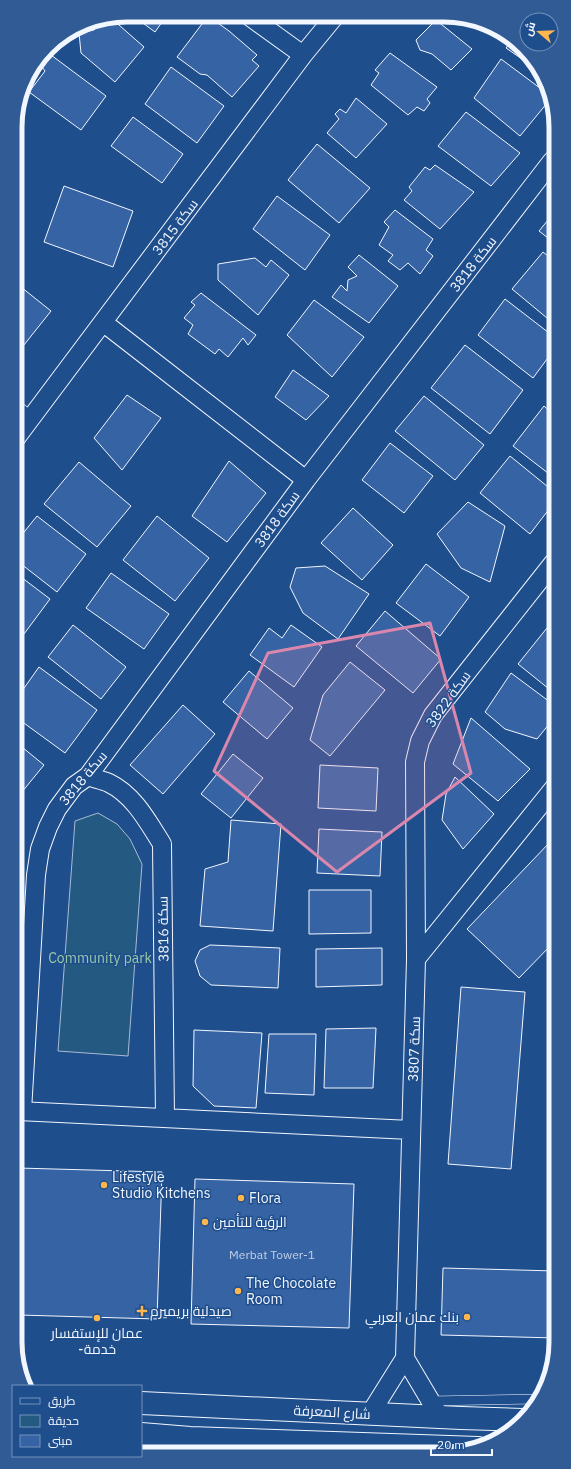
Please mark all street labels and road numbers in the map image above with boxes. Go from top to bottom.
street label: سكة 3815 [148,195,202,259]
street label: سكة 3818 [446,233,500,295]
street label: سكة 3818 [250,487,304,551]
street label: سكة 3822 [421,667,475,731]
street label: سكة 3818 [55,747,111,809]
street label: سكة 3816 [153,896,173,962]
street label: سكة 3807 [404,1016,424,1082]
street label: شارع المعرفة [293,1401,371,1423]

